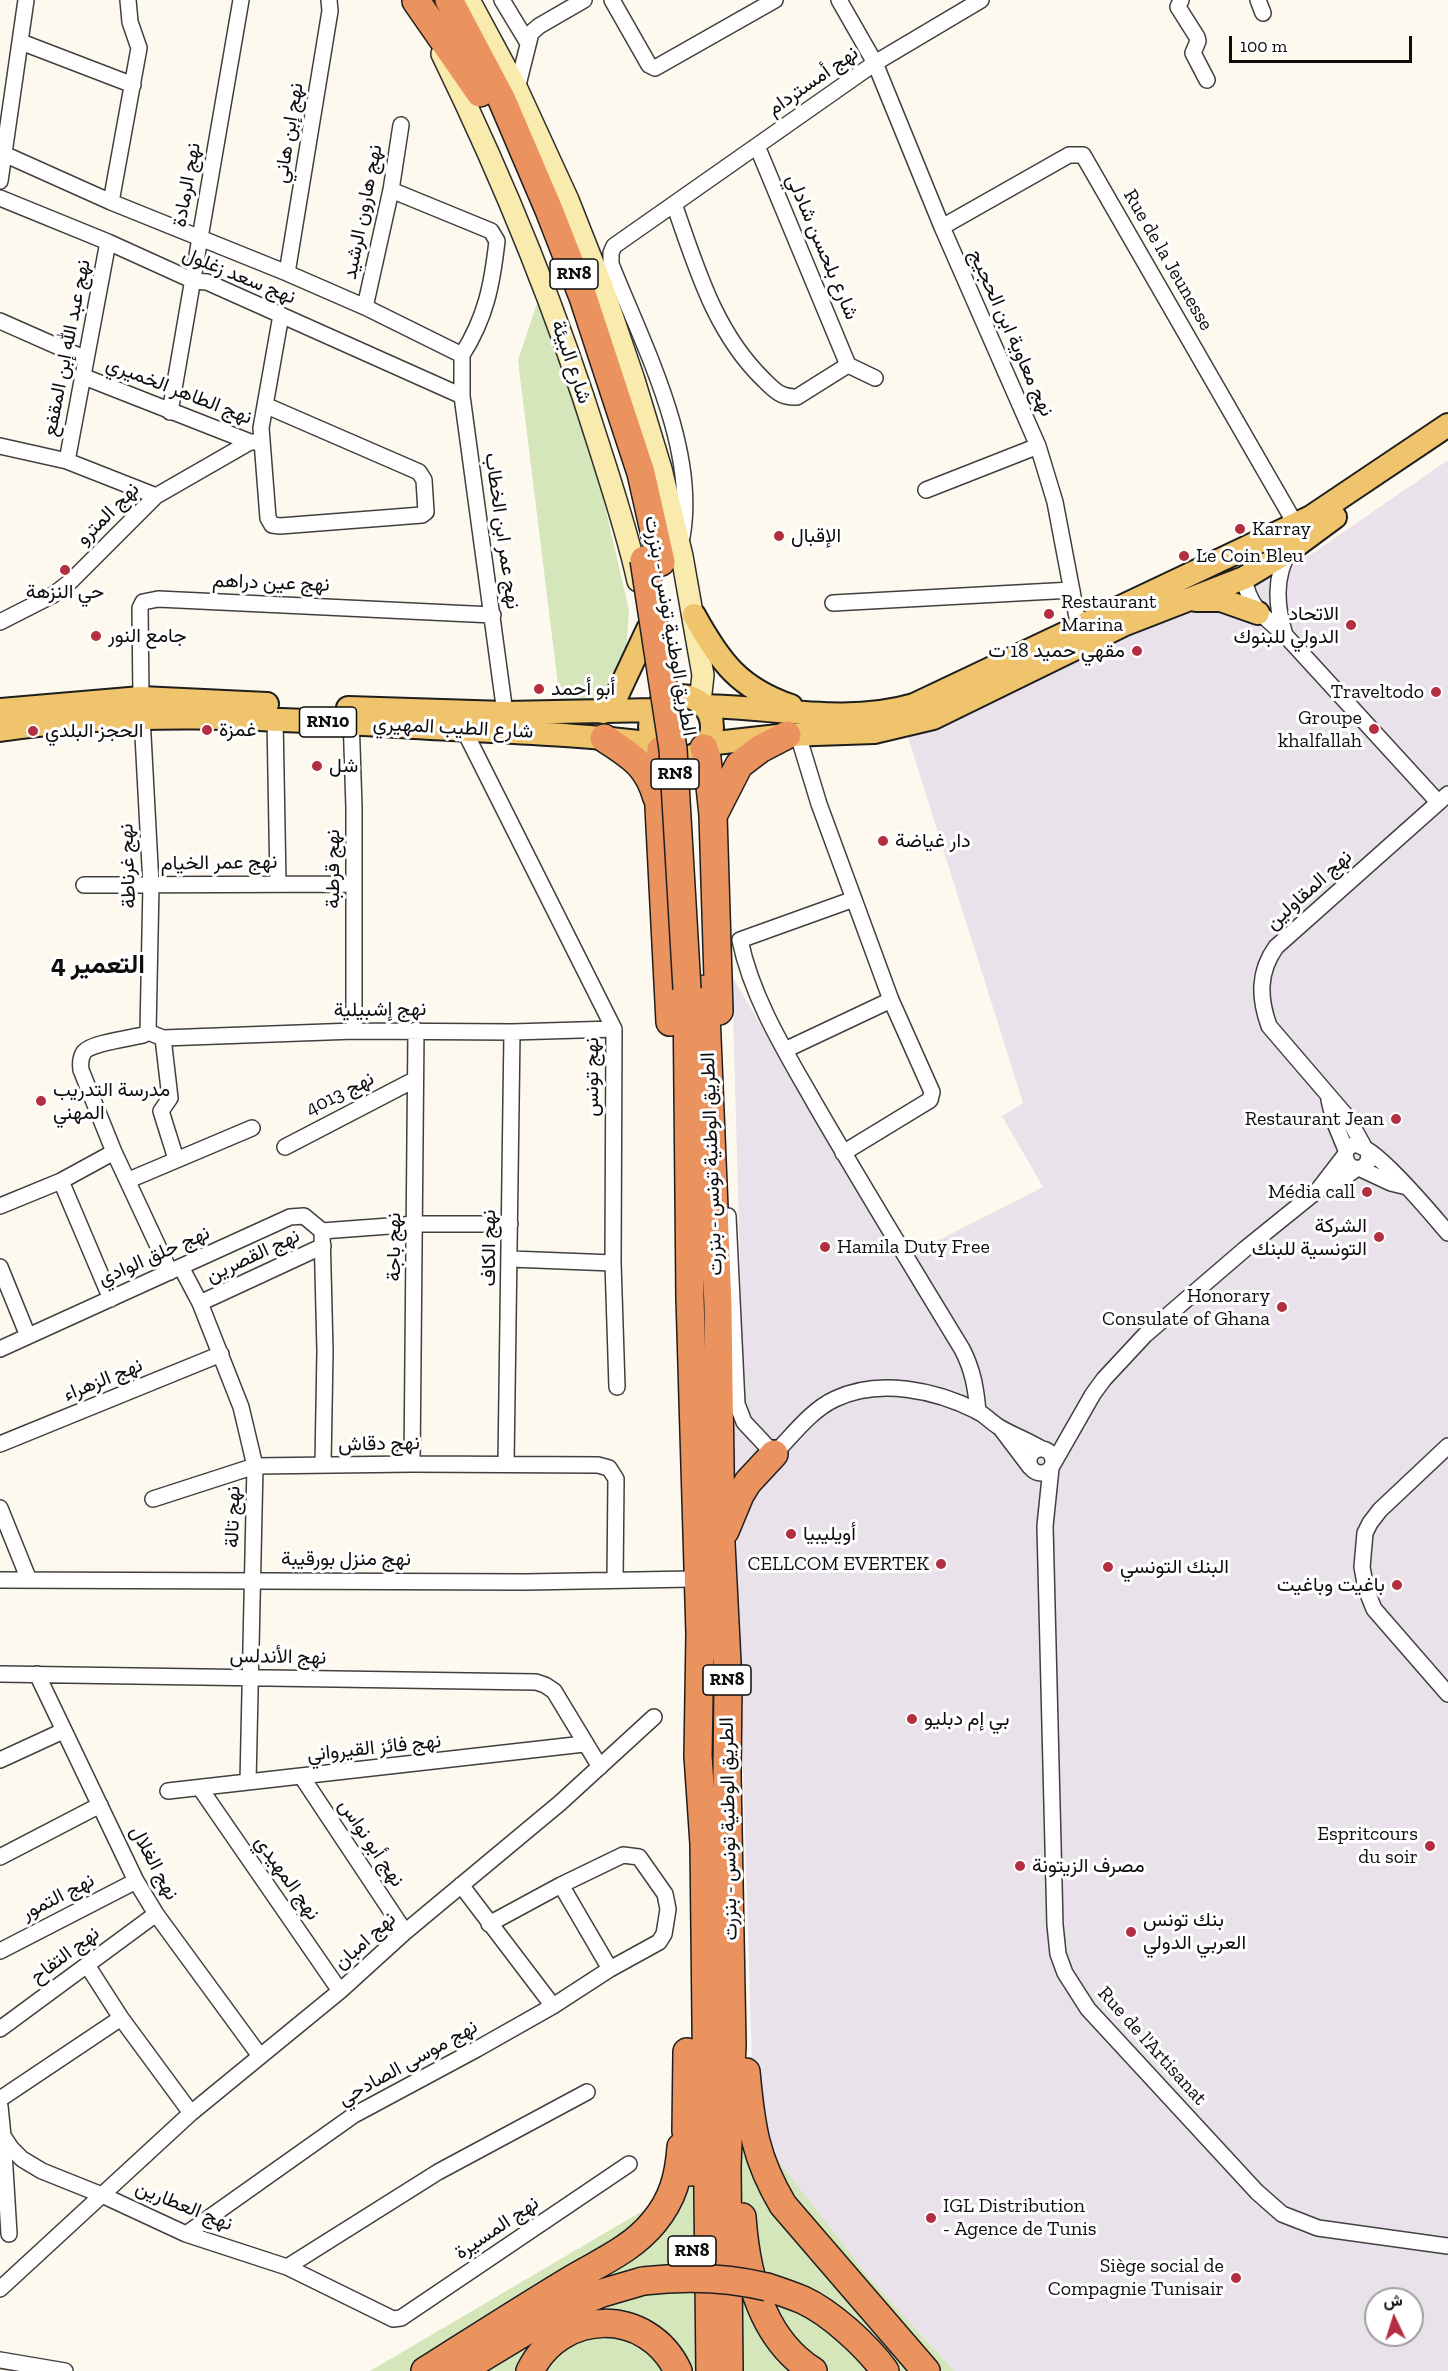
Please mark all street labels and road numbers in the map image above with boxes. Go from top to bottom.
street label: نهج أمستردام [763,41,863,121]
street label: نهج إبن هاني [269,81,309,185]
street label: نهج الرمادة [168,141,206,229]
street label: نهج هارون الرشيد [338,143,388,281]
street label: شارع بلحسن شادلي [781,171,863,323]
street label: Rue de la Jeunesse [1118,185,1218,335]
street label: نهج سعد زغلول [179,242,299,310]
street label: نهج معاوية ابن الحجيج [963,246,1059,420]
street label: نهج عبد الله إبن المقفع [38,258,96,438]
road number: RN8 [550,259,598,289]
street label: شارع البيئة [546,317,596,407]
street label: نهج الطاهر الخميري [103,352,255,430]
street label: نهج عمر ابن الخطاب [479,451,525,611]
street label: نهج المترو [71,477,145,551]
street label: الطريق الوطنية تونس - بنزرت [639,514,701,738]
street label: نهج عين دراهم [212,569,330,597]
road number: RN10 [300,707,356,737]
street label: شارع الطيب المهيري [372,712,534,744]
road number: RN8 [651,759,699,789]
street label: نهج غرناطة [115,823,141,909]
street label: نهج قرطبة [321,829,345,909]
street label: نهج المقاولين [1261,845,1357,935]
street label: نهج عمر الخيام [161,850,277,876]
street label: نهج إشبيلية [334,997,426,1023]
street label: نهج تونس [580,1037,604,1117]
street label: الطريق الوطنية تونس - بنزرت [696,1052,728,1276]
street label: نهج 4013 [302,1067,378,1121]
street label: نهج الكاف [477,1209,501,1287]
street label: نهج باجة [382,1213,406,1281]
street label: نهج حلق الوادي [94,1221,214,1291]
street label: نهج القصرين [202,1224,304,1288]
street label: نهج الزهراء [60,1353,146,1407]
street label: نهج دقاش [338,1431,420,1457]
street label: نهج تالة [220,1486,246,1548]
street label: نهج منزل بورقيبة [281,1547,411,1571]
street label: نهج الأندلس [229,1644,327,1670]
road number: RN8 [703,1665,751,1695]
street label: الطريق الوطنية تونس - بنزرت [715,1717,743,1941]
street label: نهج فائز القيرواني [306,1729,442,1767]
street label: نهج أبو نواس [333,1795,409,1891]
street label: نهج الغلال [124,1822,184,1904]
street label: نهج المهيدي [249,1831,325,1925]
street label: نهج التمور [17,1868,99,1926]
street label: نهج امبان [329,1907,401,1975]
street label: نهج التفاح [26,1921,104,1989]
street label: Rue de l'Artisanat [1092,1982,1212,2110]
street label: نهج موسى الصادحي [334,2015,482,2111]
street label: نهج العطارين [132,2176,236,2236]
street label: نهج المسيرة [450,2191,544,2265]
road number: RN8 [668,2236,716,2266]

